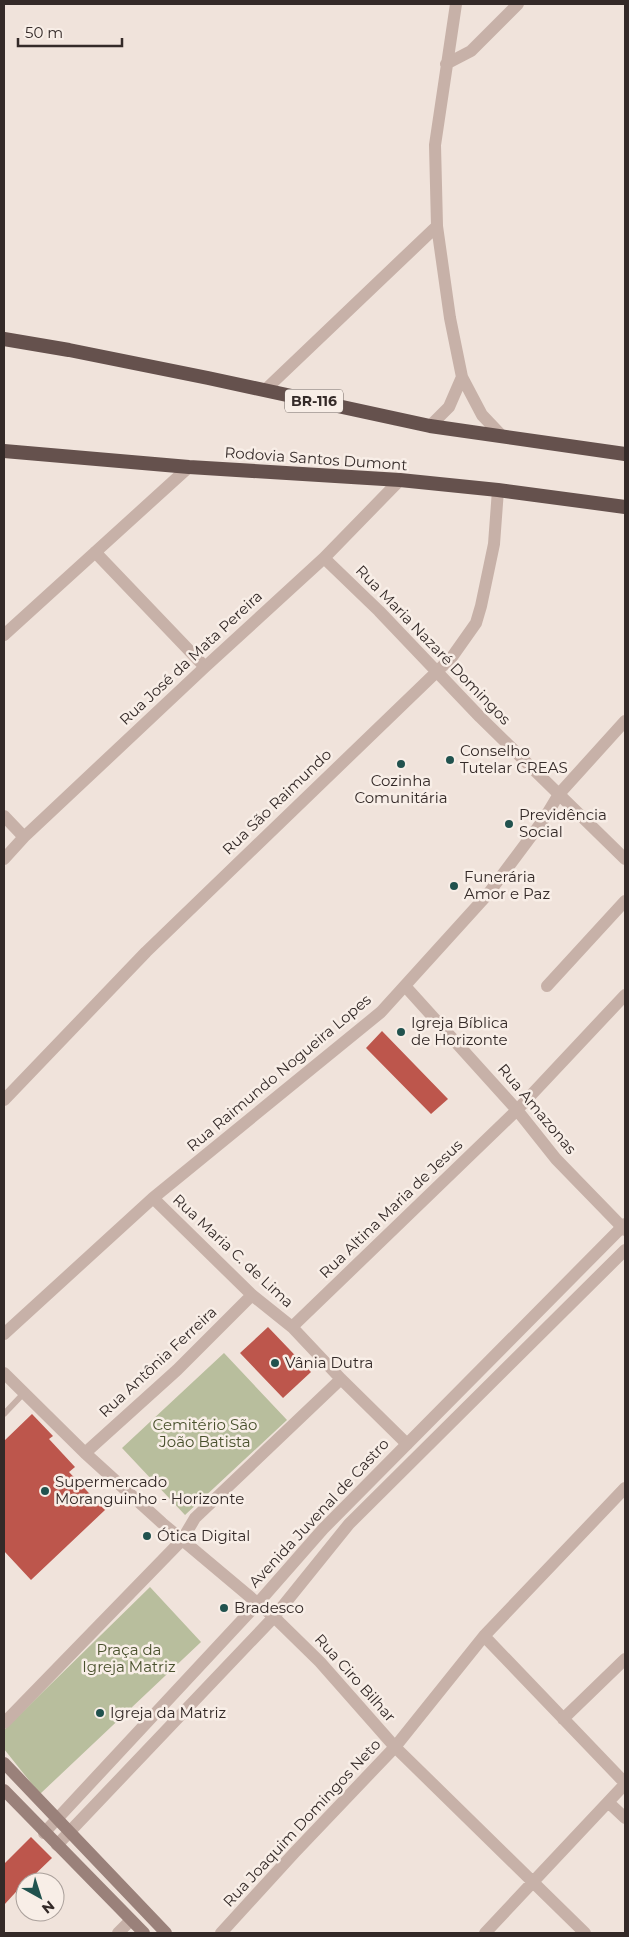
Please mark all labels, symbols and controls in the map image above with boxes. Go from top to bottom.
scale bar [18,15,121,47]
text: 50 m [25,23,63,42]
road number: BR-116 [285,390,343,412]
street label: Rodovia Santos Dumont [224,443,408,474]
street label: Rua Maria Nazaré Domingos [352,561,515,729]
street label: Rua José da Mata Pereira [115,586,266,729]
place label: Conselho Tutelar CREAS [460,741,568,777]
street label: Rua São Raimundo [218,745,335,859]
marker: Conselho Tutelar CREAS [444,754,456,766]
marker: Cozinha Comunitária [395,758,407,770]
place label: Cozinha Comunitária [354,771,448,807]
place label: Previdência Social [519,805,607,841]
marker: Previdência Social [503,818,515,830]
place label: Funerária Amor e Paz [464,867,550,903]
marker: Funerária Amor e Paz [448,880,460,892]
street label: Rua Raimundo Nogueira Lopes [183,990,375,1155]
place label: Igreja Bíblica de Horizonte [411,1013,508,1049]
marker: Igreja Bíblica de Horizonte [395,1026,407,1038]
street label: Rua Amazonas [494,1059,581,1158]
street label: Rua Altina Maria de Jesus [315,1135,466,1282]
street label: Rua Maria C. de Lima [169,1190,298,1312]
street label: Rua Antônia Ferreira [95,1302,221,1421]
place label: Vânia Dutra [285,1353,373,1372]
marker: Vânia Dutra [269,1357,281,1369]
park label: Cemitério São João Batista [153,1415,257,1451]
street label: Avenida Juvenal de Castro [244,1434,393,1591]
place label: Supermercado Moranguinho - Horizonte [55,1472,244,1508]
marker: Supermercado Moranguinho - Horizonte [39,1485,51,1497]
place label: Ótica Digital [157,1526,250,1545]
marker: Ótica Digital [141,1530,153,1542]
place label: Bradesco [234,1598,304,1617]
marker: Bradesco [218,1602,230,1614]
street label: Rua Ciro Bilhar [311,1630,400,1726]
park label: Praça da Igreja Matriz [82,1640,176,1676]
place label: Igreja da Matriz [110,1703,227,1722]
marker: Igreja da Matriz [94,1707,106,1719]
street label: Rua Joaquim Domingos Neto [219,1735,385,1911]
north arrow [15,1872,65,1922]
text: N [38,1897,58,1918]

